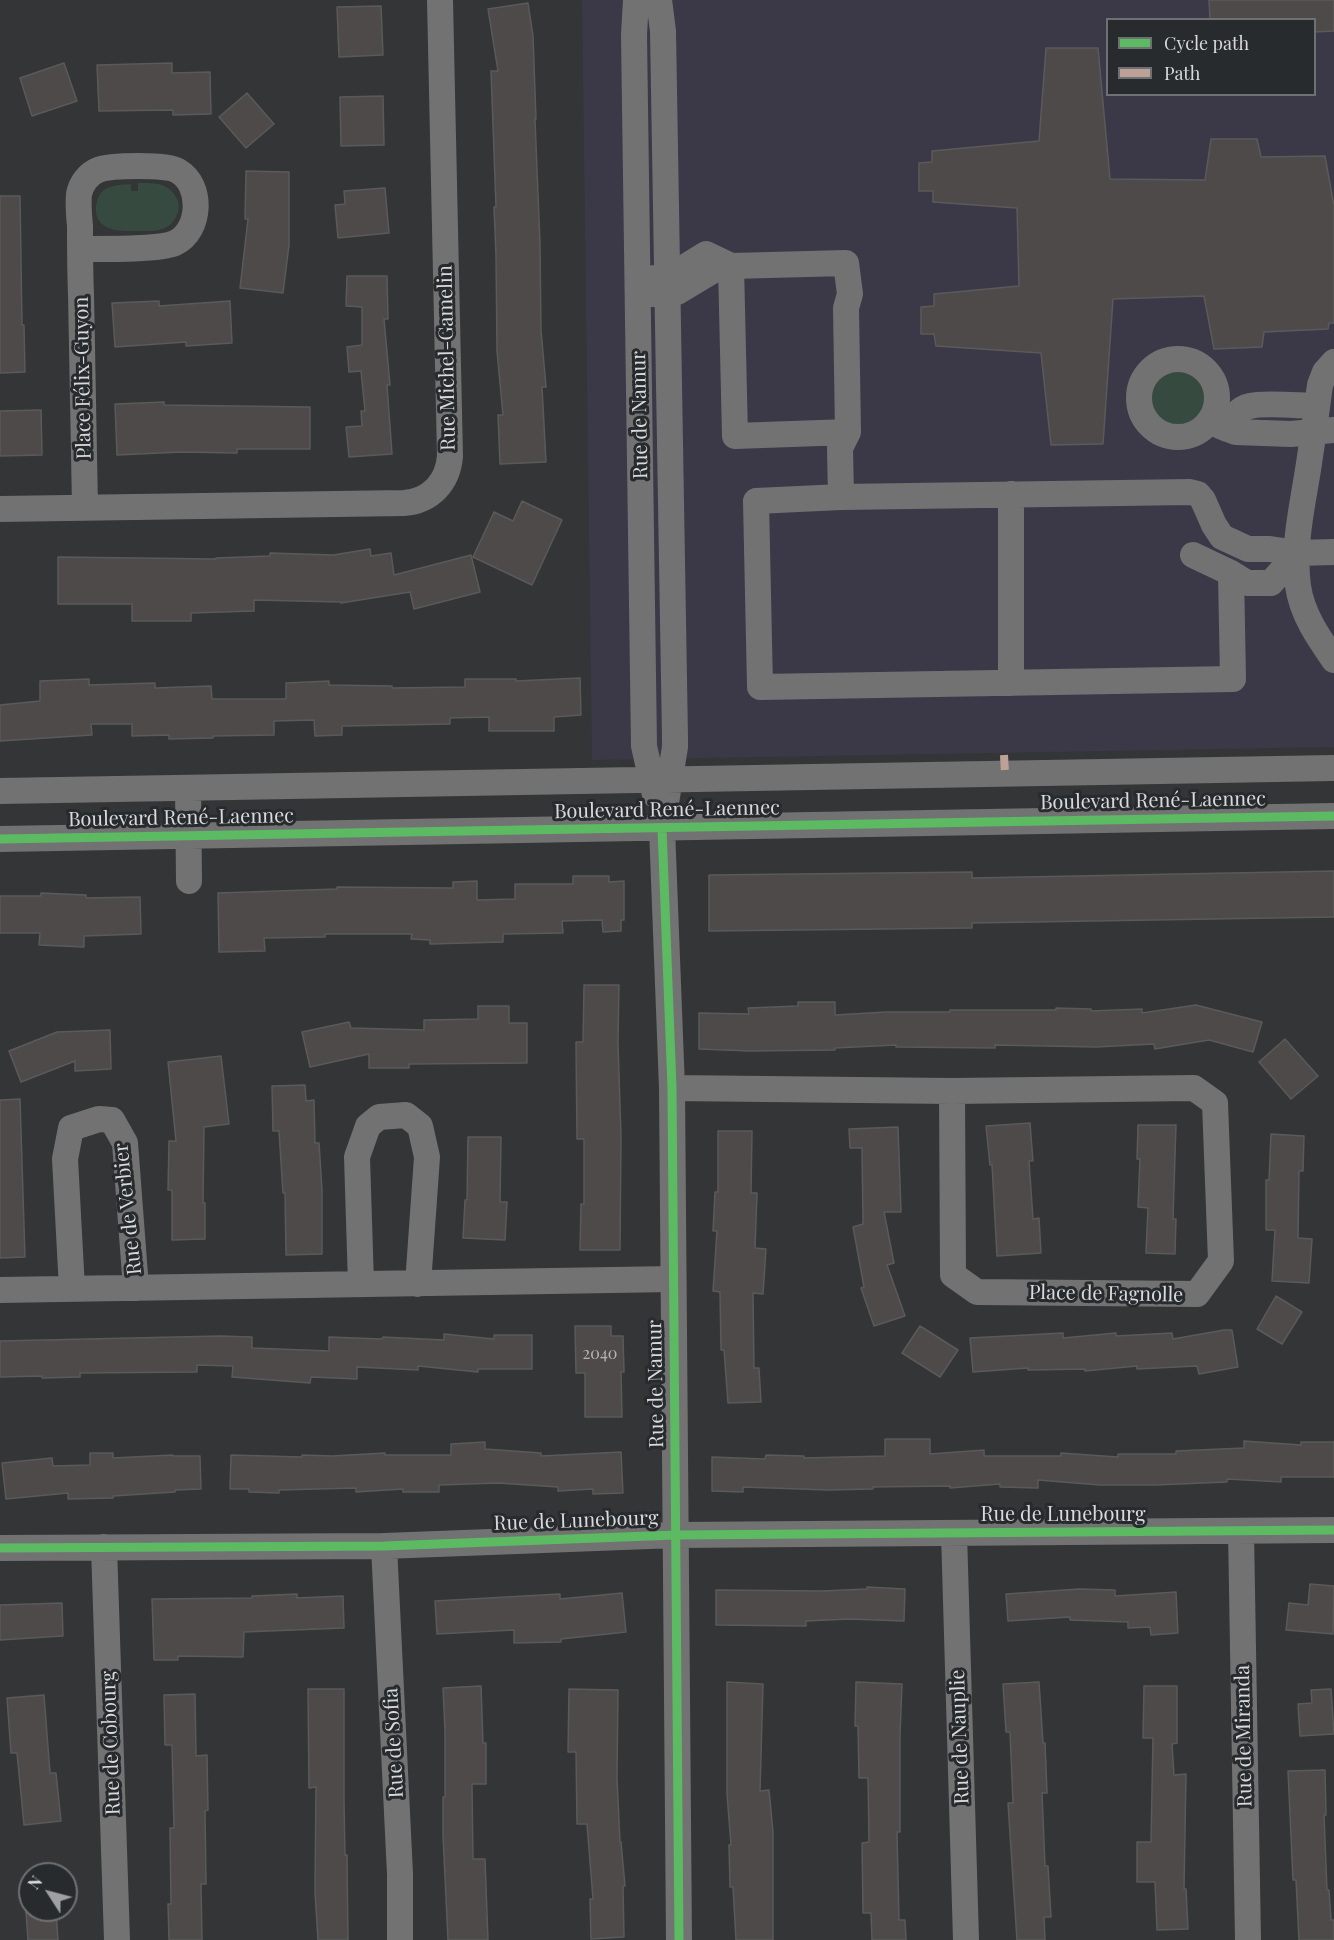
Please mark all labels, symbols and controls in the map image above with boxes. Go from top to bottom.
legend [1106,18,1316,96]
text: Cycle path [1164,31,1249,55]
text: Path [1164,61,1200,85]
street label: Rue Michel-Gamelin [433,265,461,451]
street label: Place Félix-Guyon [70,296,96,460]
street label: Rue de Namur [627,351,653,479]
street label: Boulevard René-Laennec [1040,787,1266,815]
street label: Boulevard René-Laennec [554,796,780,824]
street label: Boulevard René-Laennec [68,804,294,832]
street label: Rue de Verbier [109,1142,147,1276]
street label: Place de Fagnolle [1029,1281,1183,1307]
street label: Rue de Namur [643,1320,669,1448]
house number: 2040 [583,1344,617,1364]
street label: Rue de Lunebourg [980,1503,1146,1527]
street label: Rue de Lunebourg [493,1506,659,1536]
street label: Rue de Miranda [1231,1665,1257,1807]
street label: Rue de Nauplie [946,1669,974,1805]
street label: Rue de Cobourg [96,1670,126,1816]
street label: Rue de Sofia [379,1687,409,1799]
north arrow [18,1862,78,1922]
text: N [23,1871,47,1893]

